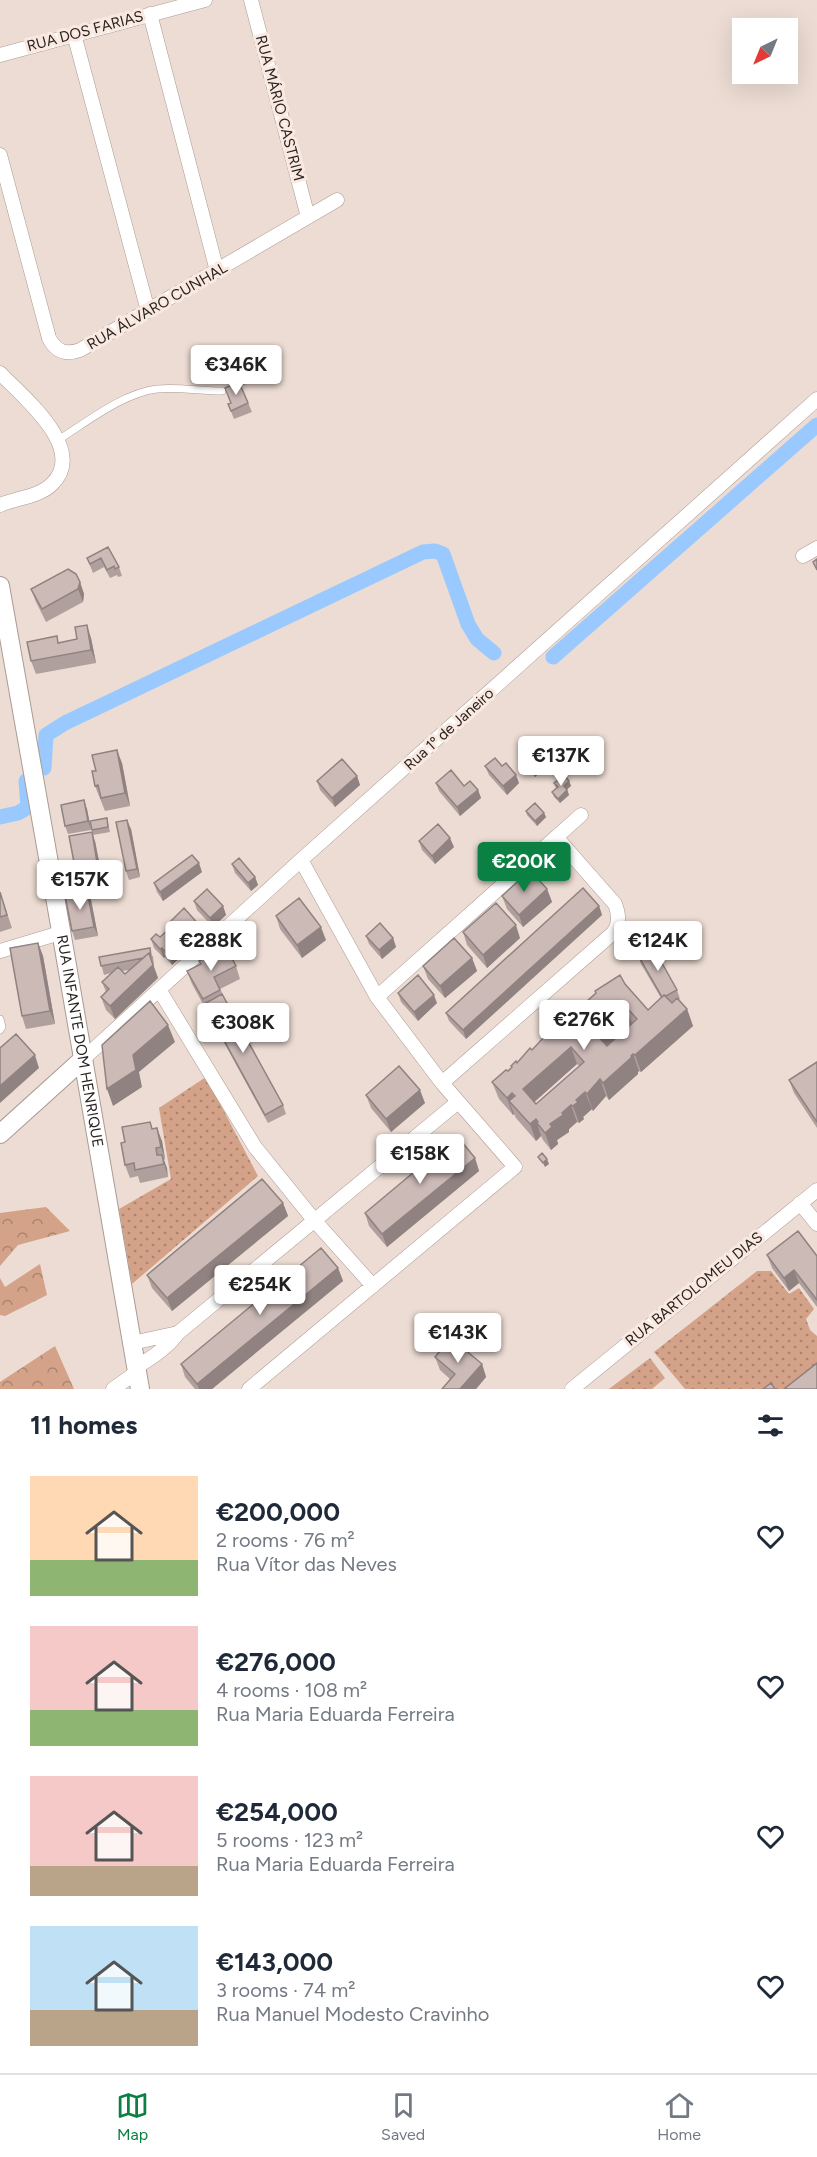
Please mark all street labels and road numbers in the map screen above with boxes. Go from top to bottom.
street label: RUA DOS FARIAS [25,7,145,55]
street label: RUA MÁRIO CASTRIM [252,33,308,183]
street label: RUA ÁLVARO CUNHAL [84,258,230,353]
street label: Rua 1º de Janeiro [400,684,498,774]
street label: RUA INFANTE DOM HENRIQUE [53,933,107,1149]
street label: RUA BARTOLOMEU DIAS [622,1228,766,1350]

